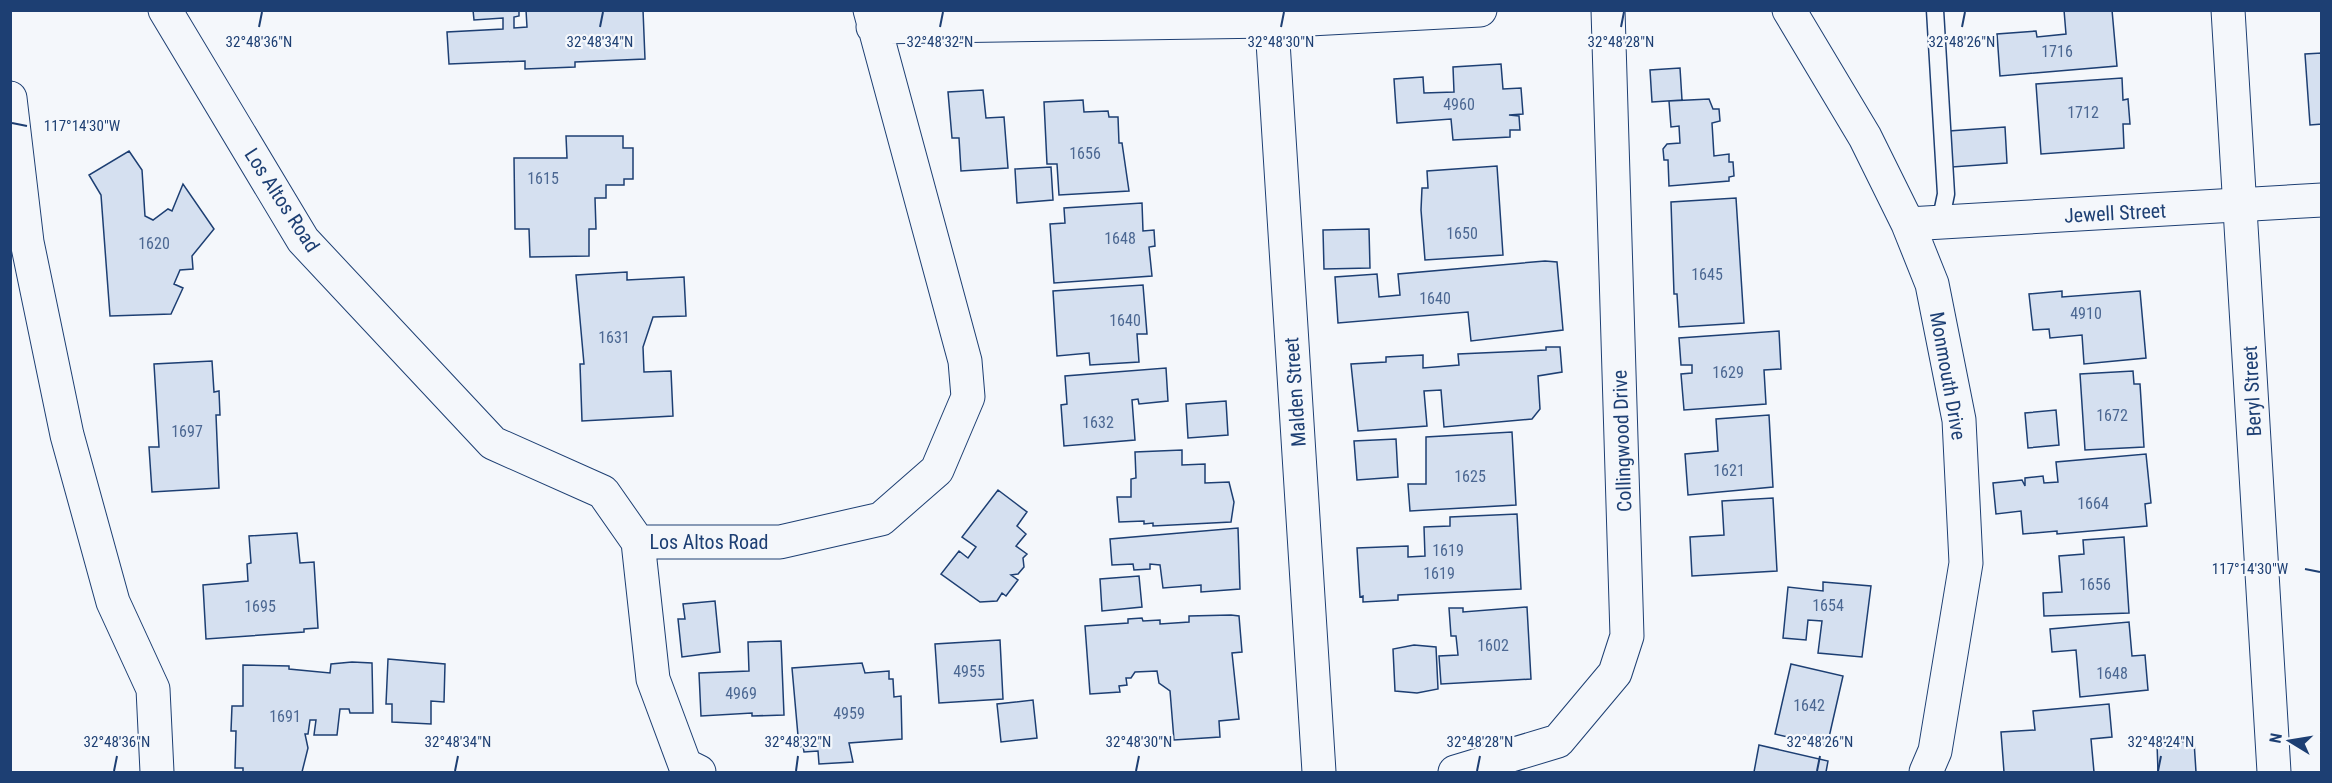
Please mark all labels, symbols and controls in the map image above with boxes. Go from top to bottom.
text: 32°48'36"N [226,33,292,51]
text: 32°48'34"N [567,33,633,51]
text: 32°48'32"N [907,33,973,51]
text: 32°48'30"N [1248,33,1314,51]
text: 32°48'28"N [1588,33,1654,51]
text: 32°48'26"N [1929,33,1995,51]
house number: 1716 [2041,42,2073,61]
house number: 4960 [1443,95,1475,114]
house number: 1712 [2067,103,2099,122]
text: 117°14'30"W [44,117,121,135]
street label: Los Altos Road [240,144,324,256]
house number: 1656 [1069,144,1101,163]
house number: 1615 [527,169,559,188]
street label: Jewell Street [2063,198,2167,228]
house number: 1650 [1446,224,1478,243]
house number: 1648 [1104,229,1136,248]
house number: 1620 [138,234,170,253]
house number: 1645 [1691,265,1723,284]
house number: 1640 [1419,289,1451,308]
house number: 4910 [2070,304,2102,323]
street label: Monmouth Drive [1925,310,1971,442]
house number: 1640 [1109,311,1141,330]
house number: 1631 [598,328,630,347]
street label: Malden Street [1279,336,1311,448]
street label: Beryl Street [2238,345,2266,437]
house number: 1629 [1712,363,1744,382]
street label: Collingwood Drive [1608,370,1636,512]
house number: 1672 [2096,406,2128,425]
house number: 1632 [1082,413,1114,432]
house number: 1697 [171,422,203,441]
house number: 1621 [1713,461,1745,480]
house number: 1625 [1454,467,1486,486]
house number: 1664 [2077,494,2109,513]
street label: Los Altos Road [649,530,769,554]
house number: 1619 [1432,541,1464,560]
text: 117°14'30"W [2212,560,2289,578]
house number: 1619 [1423,564,1455,583]
house number: 1656 [2079,575,2111,594]
house number: 1654 [1812,596,1844,615]
house number: 1695 [244,597,276,616]
house number: 1602 [1477,636,1509,655]
house number: 4955 [953,662,985,681]
house number: 1648 [2096,664,2128,683]
house number: 4969 [725,684,757,703]
house number: 1642 [1793,696,1825,715]
house number: 4959 [833,704,865,723]
house number: 1691 [269,707,301,726]
north arrow [2260,711,2320,771]
text: N [2266,732,2286,745]
text: 32°48'36"N [84,733,150,751]
text: 32°48'34"N [425,733,491,751]
text: 32°48'32"N [765,733,831,751]
text: 32°48'30"N [1106,733,1172,751]
text: 32°48'28"N [1447,733,1513,751]
text: 32°48'26"N [1787,733,1853,751]
text: 32°48'24"N [2128,733,2194,751]

